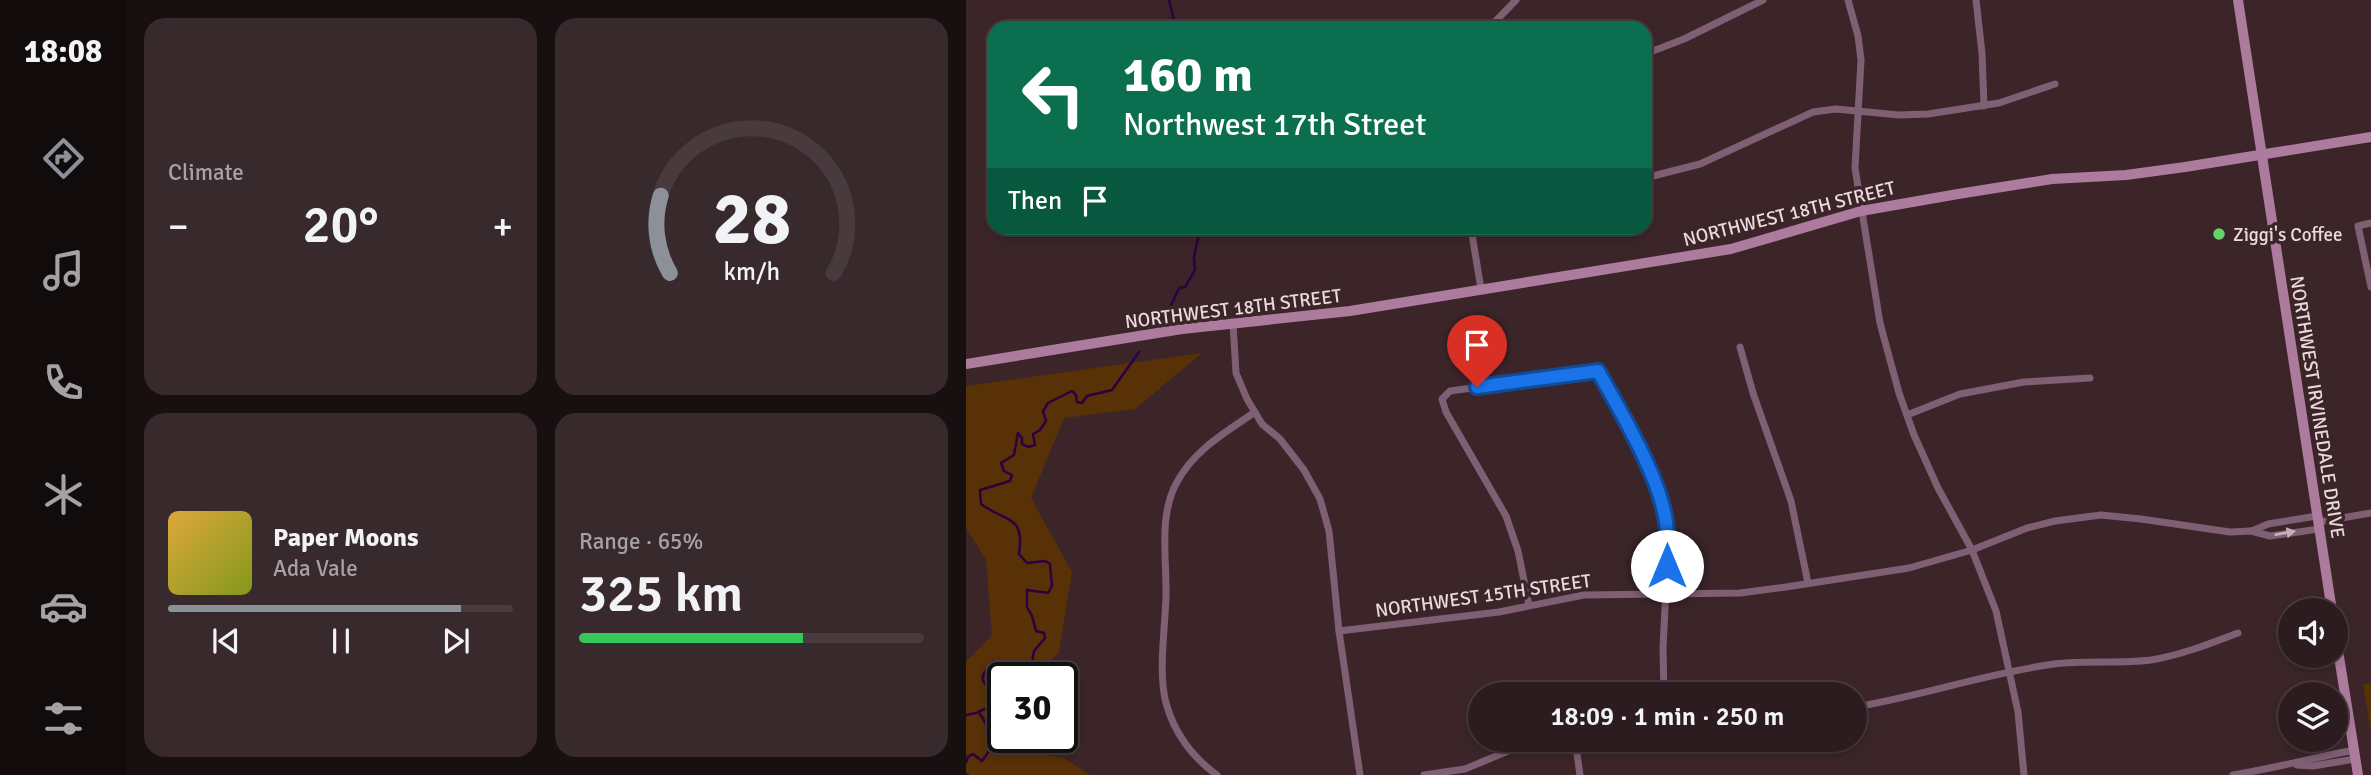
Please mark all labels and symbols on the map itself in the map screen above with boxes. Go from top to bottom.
street label: NORTHWEST 18TH STREET [1681,176,1898,252]
place label: Ziggi's Coffee [2233,223,2342,247]
marker: Ziggi's Coffee [2211,226,2227,242]
street label: NORTHWEST IRVINEDALE DRIVE [2284,274,2350,540]
street label: NORTHWEST 18TH STREET [1124,284,1343,334]
pin [1447,315,1507,387]
one-way arrow [2274,527,2296,538]
position arrow [1630,529,1704,603]
street label: NORTHWEST 15TH STREET [1374,569,1593,623]
speed limit sign: 30 [987,662,1078,753]

